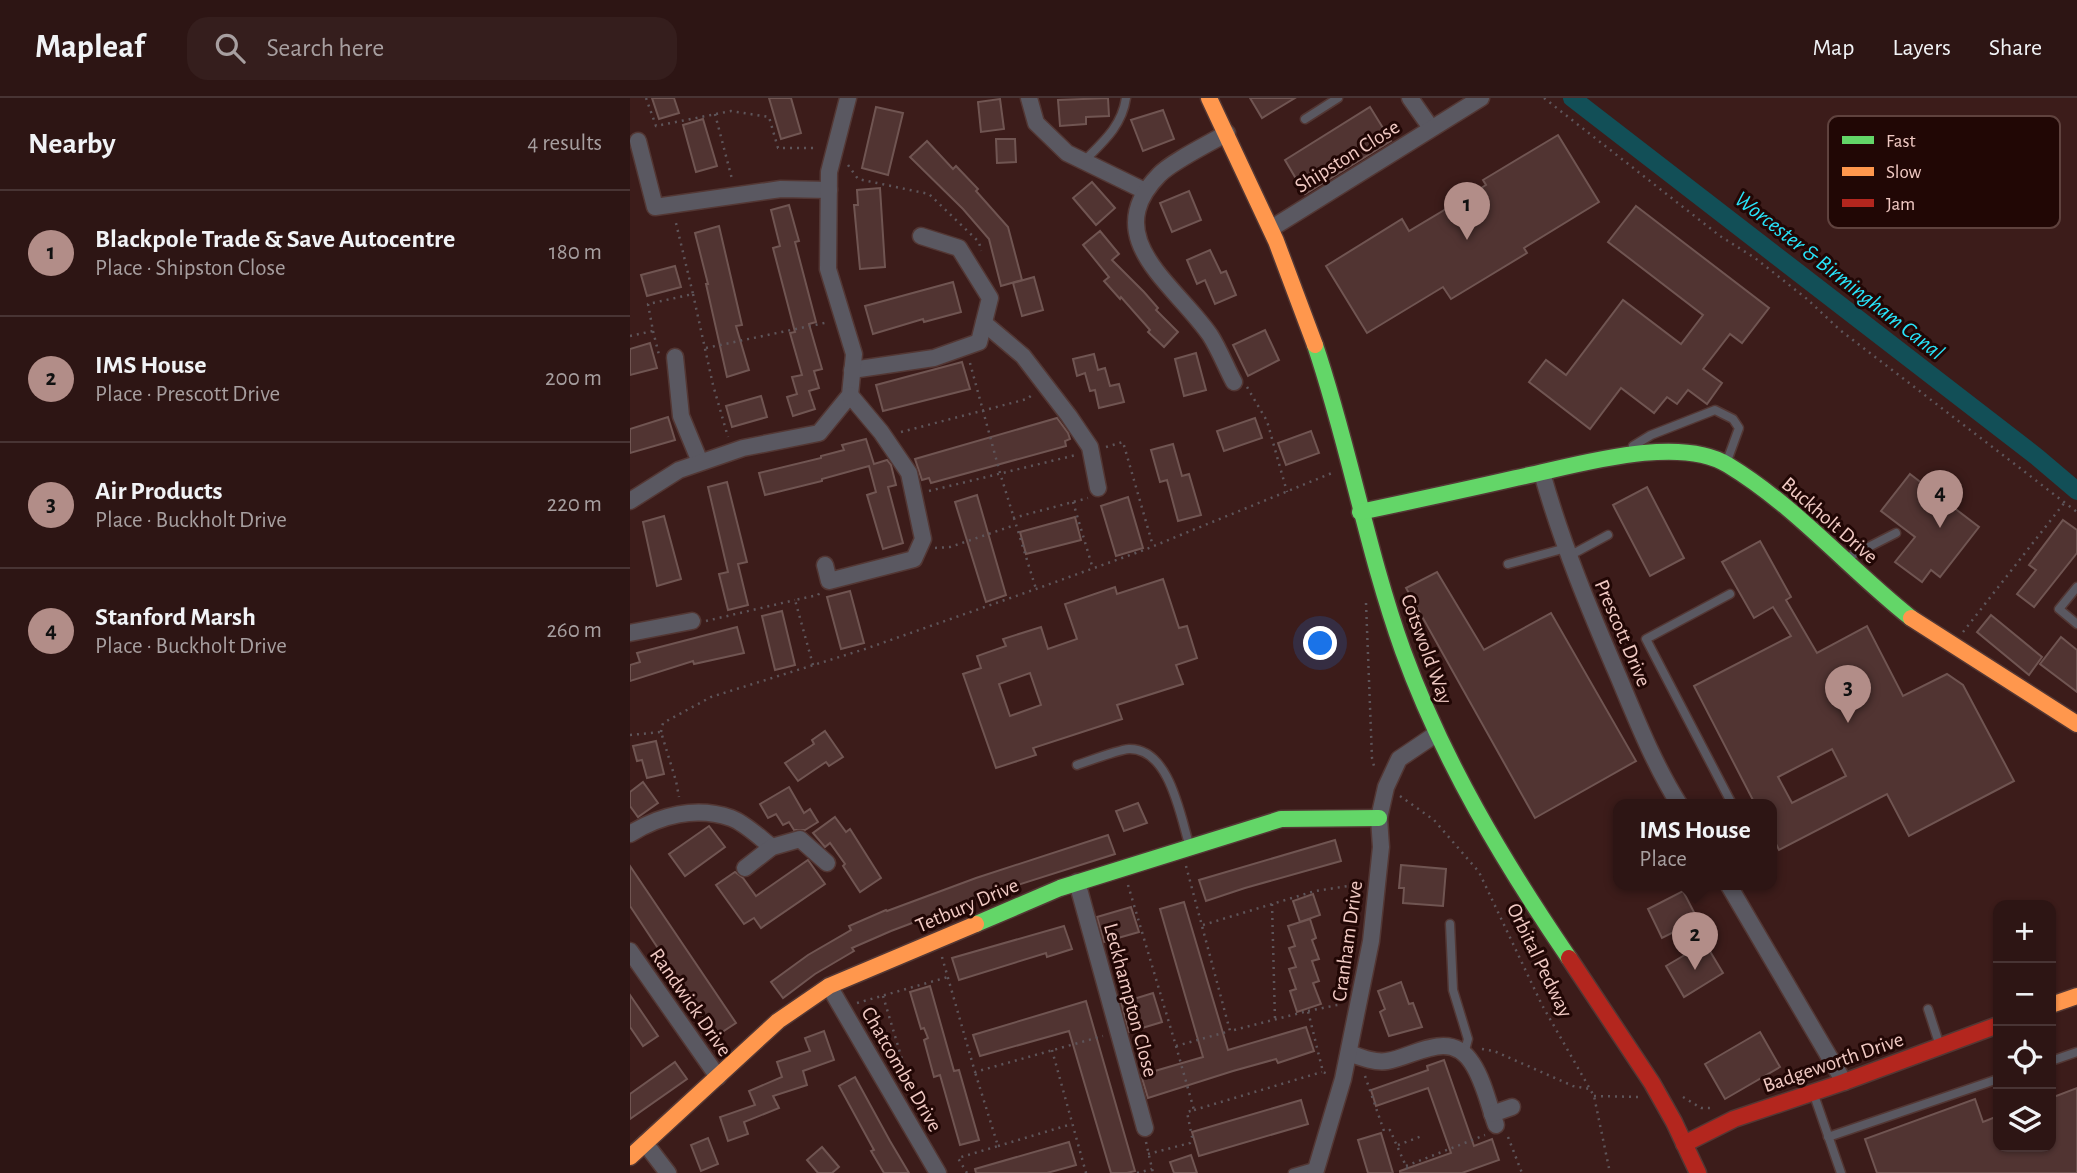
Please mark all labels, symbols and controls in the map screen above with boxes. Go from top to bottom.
search box [187,17,677,80]
icon: search [211,29,249,67]
text: Mapleaf [35,31,145,64]
text: Search here [267,35,384,61]
text: Map [1812,36,1854,60]
text: Layers [1892,36,1951,60]
text: Share [1989,36,2042,60]
street label: Shipston Close [1291,116,1403,197]
legend [1828,116,2060,228]
text: Nearby [28,129,116,159]
text: 4 results [527,132,602,155]
text: Fast [1886,132,1916,151]
text: Slow [1886,163,1922,182]
pin: 1 [1444,182,1490,240]
water label: Worcester & Birmingham Canal [1730,187,1948,365]
text: Jam [1886,195,1915,214]
text: Blackpole Trade & Save Autocentre [95,226,455,252]
text: 1 [47,241,55,264]
text: 180 m [549,241,602,264]
text: Place · Shipston Close [95,257,286,280]
text: IMS House [95,352,207,378]
text: 2 [46,367,56,390]
text: 200 m [545,367,602,390]
text: Place · Prescott Drive [95,383,280,406]
pin: 4 [1917,470,1963,528]
street label: Buckholt Drive [1778,473,1882,568]
text: Air Products [95,478,222,504]
text: 3 [46,493,56,516]
text: 220 m [547,493,602,516]
text: Place · Buckholt Drive [95,509,287,532]
street label: Prescott Drive [1591,577,1654,690]
street label: Cotswold Way [1397,592,1456,707]
text: Stanford Marsh [95,604,256,630]
text: 4 [45,619,57,642]
text: 260 m [546,619,602,642]
your location [1303,626,1337,660]
text: Place · Buckholt Drive [95,635,287,658]
pin: 3 [1825,665,1871,723]
popup [1613,799,1777,890]
text: IMS House [1639,817,1751,843]
text: Place [1639,848,1687,871]
street label: Tetbury Drive [913,874,1022,937]
street label: Cranham Drive [1329,879,1366,1003]
street label: Orbital Pedway [1503,900,1576,1021]
map controls [1993,900,2056,1152]
button: + [1993,900,2056,963]
pin: 2 [1672,912,1718,970]
street label: Leckhampton Close [1100,921,1161,1079]
street label: Randwick Drive [646,944,735,1060]
button: − [1993,963,2056,1026]
street label: Chatcombe Drive [857,1003,946,1135]
button: locate [1993,1026,2056,1089]
street label: Badgeworth Drive [1760,1029,1906,1096]
button: layers [1993,1089,2056,1152]

